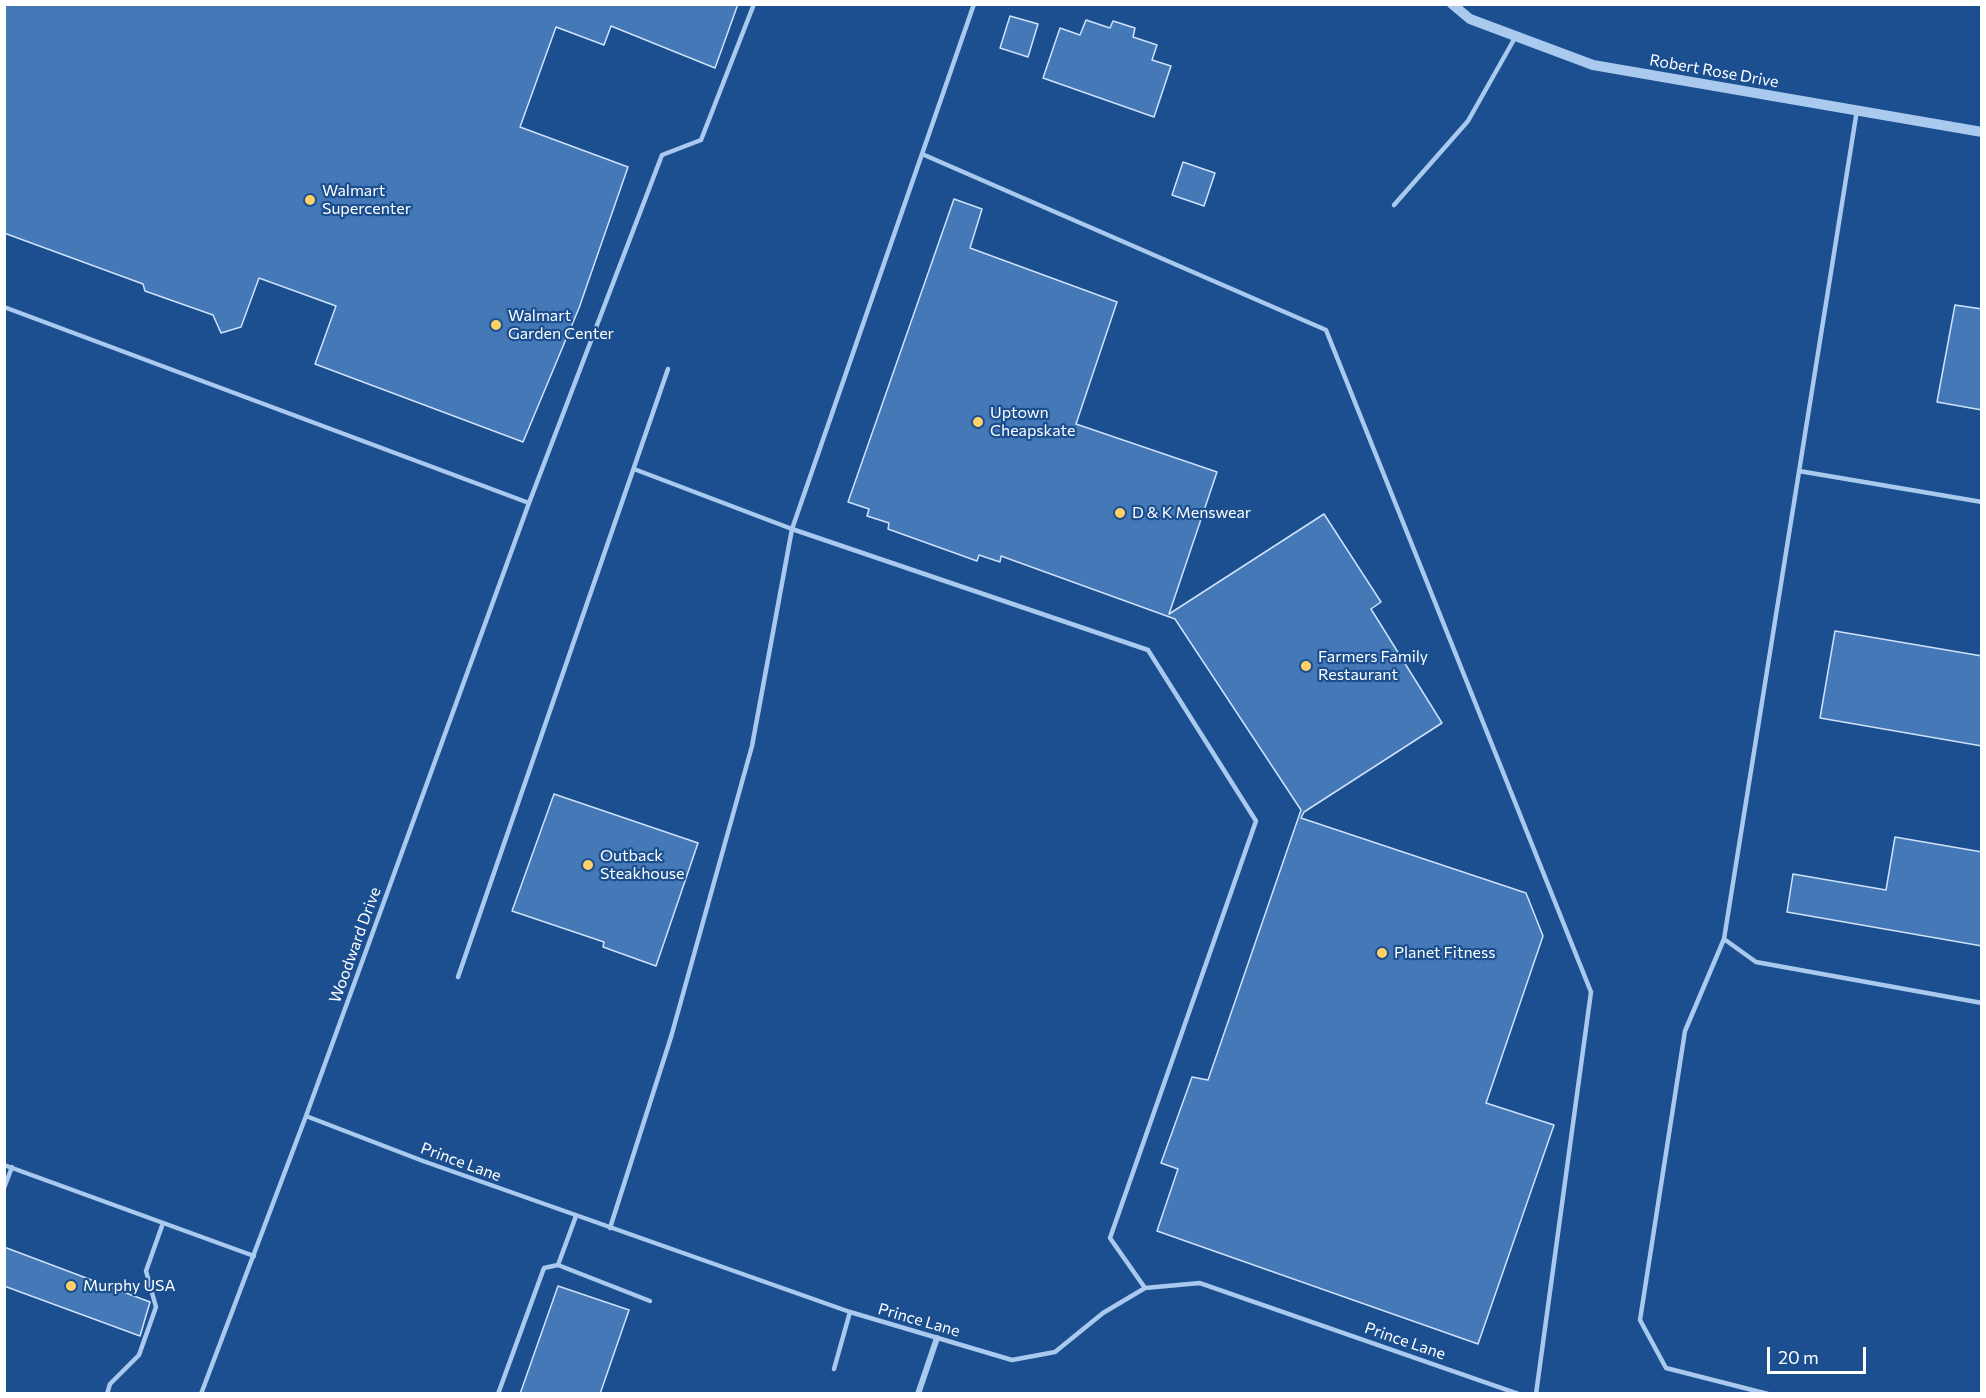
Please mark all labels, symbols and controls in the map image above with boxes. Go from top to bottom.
street label: Robert Rose Drive [1648,50,1780,92]
place label: Walmart Supercenter [322,181,411,219]
marker: Walmart Supercenter [303,193,317,207]
place label: Walmart Garden Center [508,306,614,344]
marker: Walmart Garden Center [489,318,503,332]
place label: Uptown Cheapskate [990,403,1075,441]
marker: Uptown Cheapskate [971,415,985,429]
place label: D & K Menswear [1132,503,1251,523]
marker: D & K Menswear [1113,506,1127,520]
place label: Farmers Family Restaurant [1318,647,1428,685]
marker: Farmers Family Restaurant [1299,659,1313,673]
place label: Outback Steakhouse [600,846,685,884]
marker: Outback Steakhouse [581,858,595,872]
street label: Woodward Drive [325,885,385,1005]
place label: Planet Fitness [1394,943,1496,963]
marker: Planet Fitness [1375,946,1389,960]
street label: Prince Lane [418,1139,504,1185]
place label: Murphy USA [83,1276,176,1296]
marker: Murphy USA [64,1279,78,1293]
street label: Prince Lane [876,1299,962,1341]
street label: Prince Lane [1362,1318,1448,1364]
scale bar [1770,1335,1869,1373]
text: 20 m [1778,1346,1819,1368]

